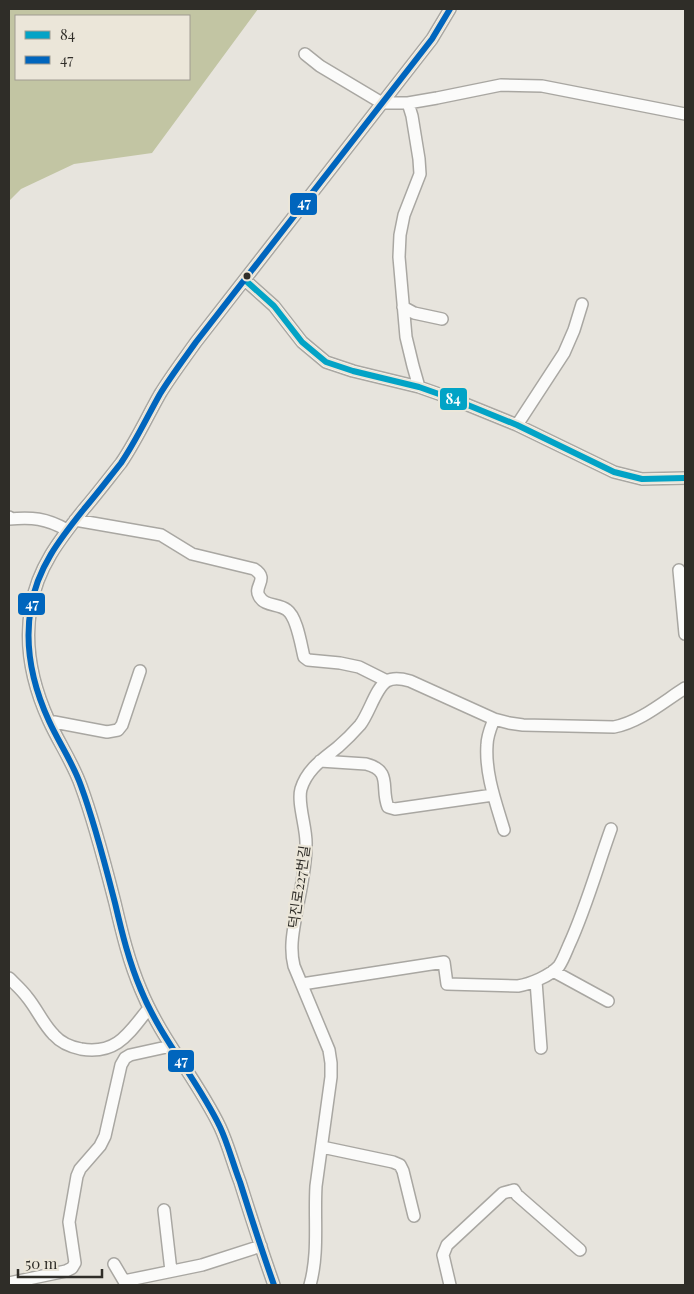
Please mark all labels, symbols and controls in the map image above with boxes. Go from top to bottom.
legend [15,15,190,80]
text: 84 [60,24,75,44]
text: 47 [60,49,73,69]
line badge: 47 [289,192,318,216]
text: 47 [297,193,311,212]
unlabelled marker [242,271,252,281]
line badge: 84 [439,387,468,411]
text: 84 [445,389,461,408]
line badge: 47 [17,592,46,616]
text: 47 [25,594,39,613]
street label: 덕진로227번길 [283,844,314,930]
line badge: 47 [167,1049,195,1073]
text: 47 [174,1051,188,1070]
scale bar [18,1246,101,1278]
text: 50 m [25,1253,58,1273]

